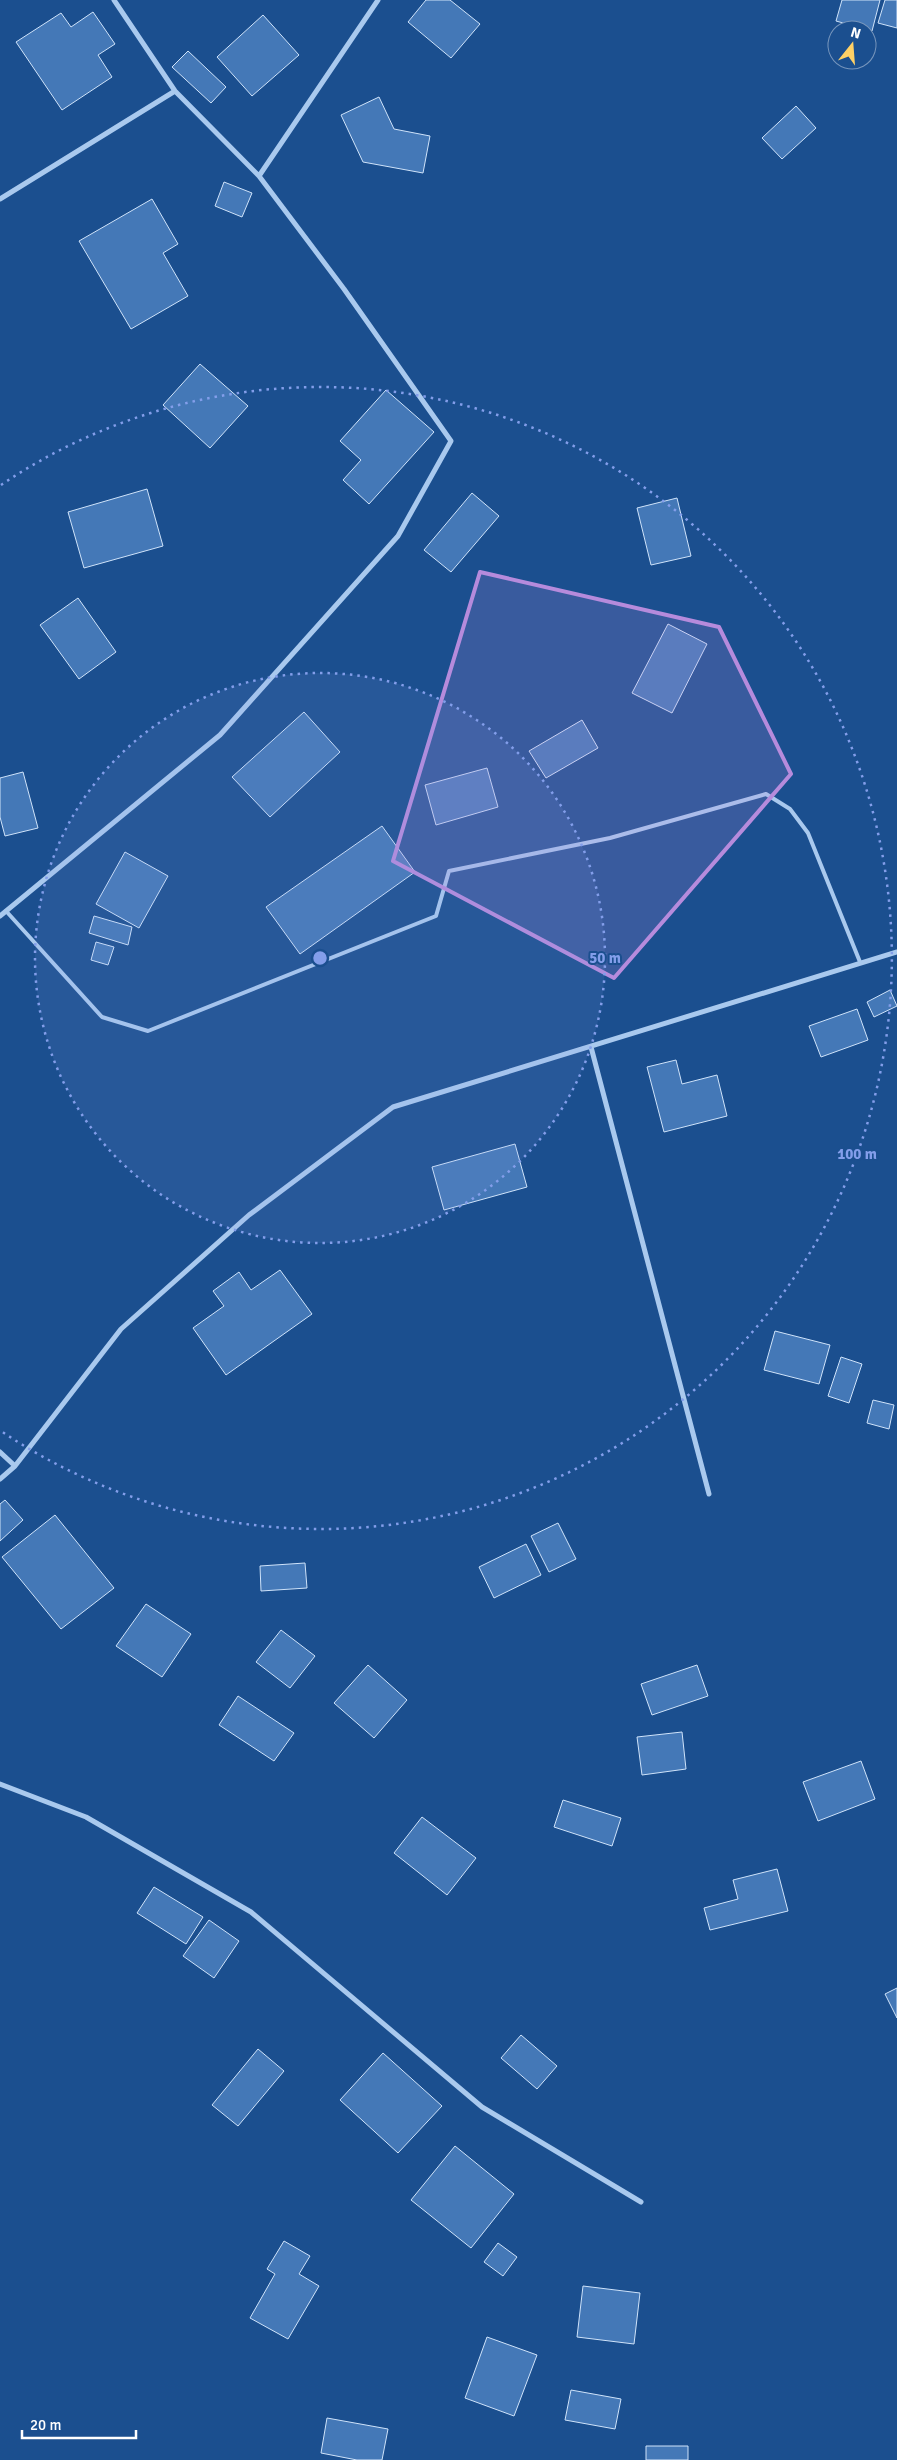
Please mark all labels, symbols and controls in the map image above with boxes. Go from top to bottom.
north arrow [827,20,877,70]
text: N [849,23,863,43]
centre of rings [311,949,329,967]
text: 50 m [589,949,621,967]
text: 100 m [837,1145,877,1163]
scale bar [22,2408,136,2440]
text: 20 m [30,2416,61,2434]

